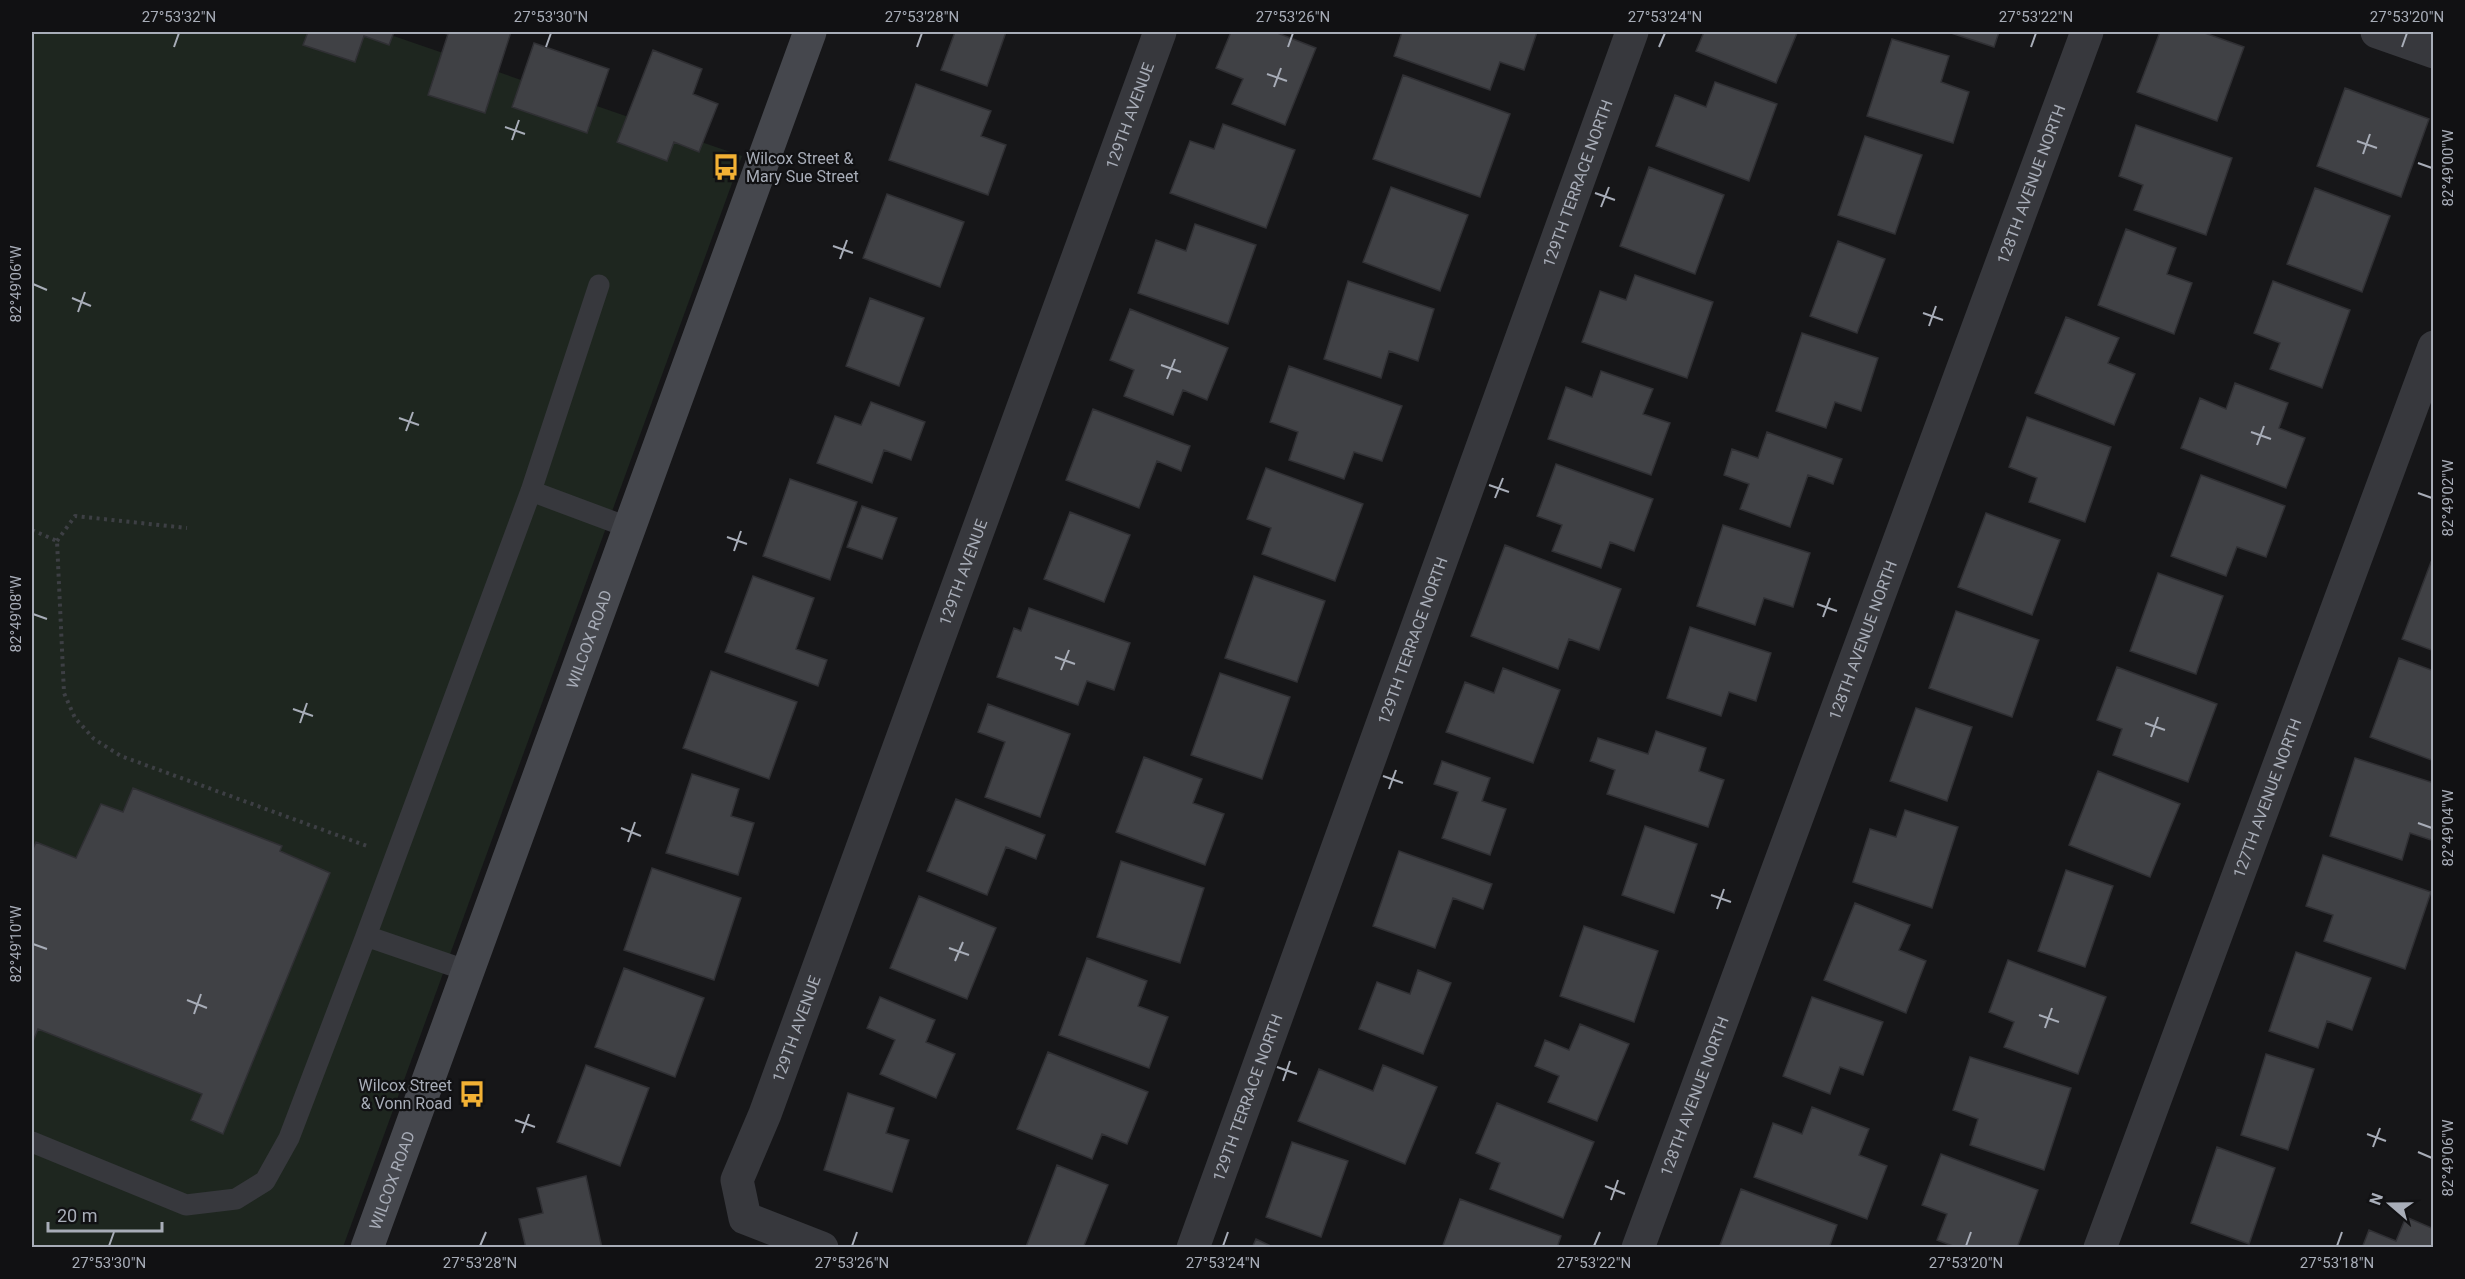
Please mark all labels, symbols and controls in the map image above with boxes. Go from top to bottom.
text: 27°53'32"N [142,8,216,26]
text: 27°53'30"N [514,8,588,26]
text: 27°53'28"N [885,8,959,26]
text: 27°53'26"N [1256,8,1330,26]
text: 27°53'24"N [1628,8,1702,26]
text: 27°53'22"N [1999,8,2073,26]
text: 27°53'20"N [2370,8,2444,26]
street label: 129TH AVENUE [1102,60,1158,172]
street label: 129TH TERRACE NORTH [1539,97,1617,270]
street label: 128TH AVENUE NORTH [1993,102,2069,267]
text: 82°49'00"W [2439,130,2457,206]
place label: Wilcox Street & Mary Sue Street [746,149,859,186]
bus stop icon: Wilcox Street & Mary Sue Street [711,152,741,182]
text: 82°49'06"W [7,246,25,322]
text: 82°49'02"W [2439,460,2457,536]
street label: 129TH AVENUE [935,517,991,628]
street label: 129TH TERRACE NORTH [1374,554,1452,727]
street label: 128TH AVENUE NORTH [1825,558,1901,723]
text: 82°49'08"W [7,576,25,652]
street label: WILCOX ROAD [563,587,616,691]
street label: 127TH AVENUE NORTH [2229,716,2305,880]
text: 82°49'04"W [2439,790,2457,866]
text: 82°49'10"W [7,906,25,982]
street label: 129TH AVENUE [769,973,825,1085]
street label: 129TH TERRACE NORTH [1209,1011,1287,1184]
street label: 128TH AVENUE NORTH [1656,1014,1733,1179]
place label: Wilcox Street & Vonn Road [359,1076,452,1113]
bus stop icon: Wilcox Street & Vonn Road [457,1079,487,1109]
text: 82°49'06"W [2439,1120,2457,1196]
street label: WILCOX ROAD [365,1129,419,1232]
north arrow [2360,1174,2420,1234]
text: N [2366,1190,2387,1208]
scale bar [48,1195,162,1233]
text: 20 m [57,1205,97,1226]
text: 27°53'30"N [72,1254,146,1272]
text: 27°53'28"N [443,1254,517,1272]
text: 27°53'26"N [815,1254,889,1272]
text: 27°53'24"N [1186,1254,1260,1272]
text: 27°53'22"N [1557,1254,1631,1272]
text: 27°53'20"N [1929,1254,2003,1272]
text: 27°53'18"N [2300,1254,2374,1272]

